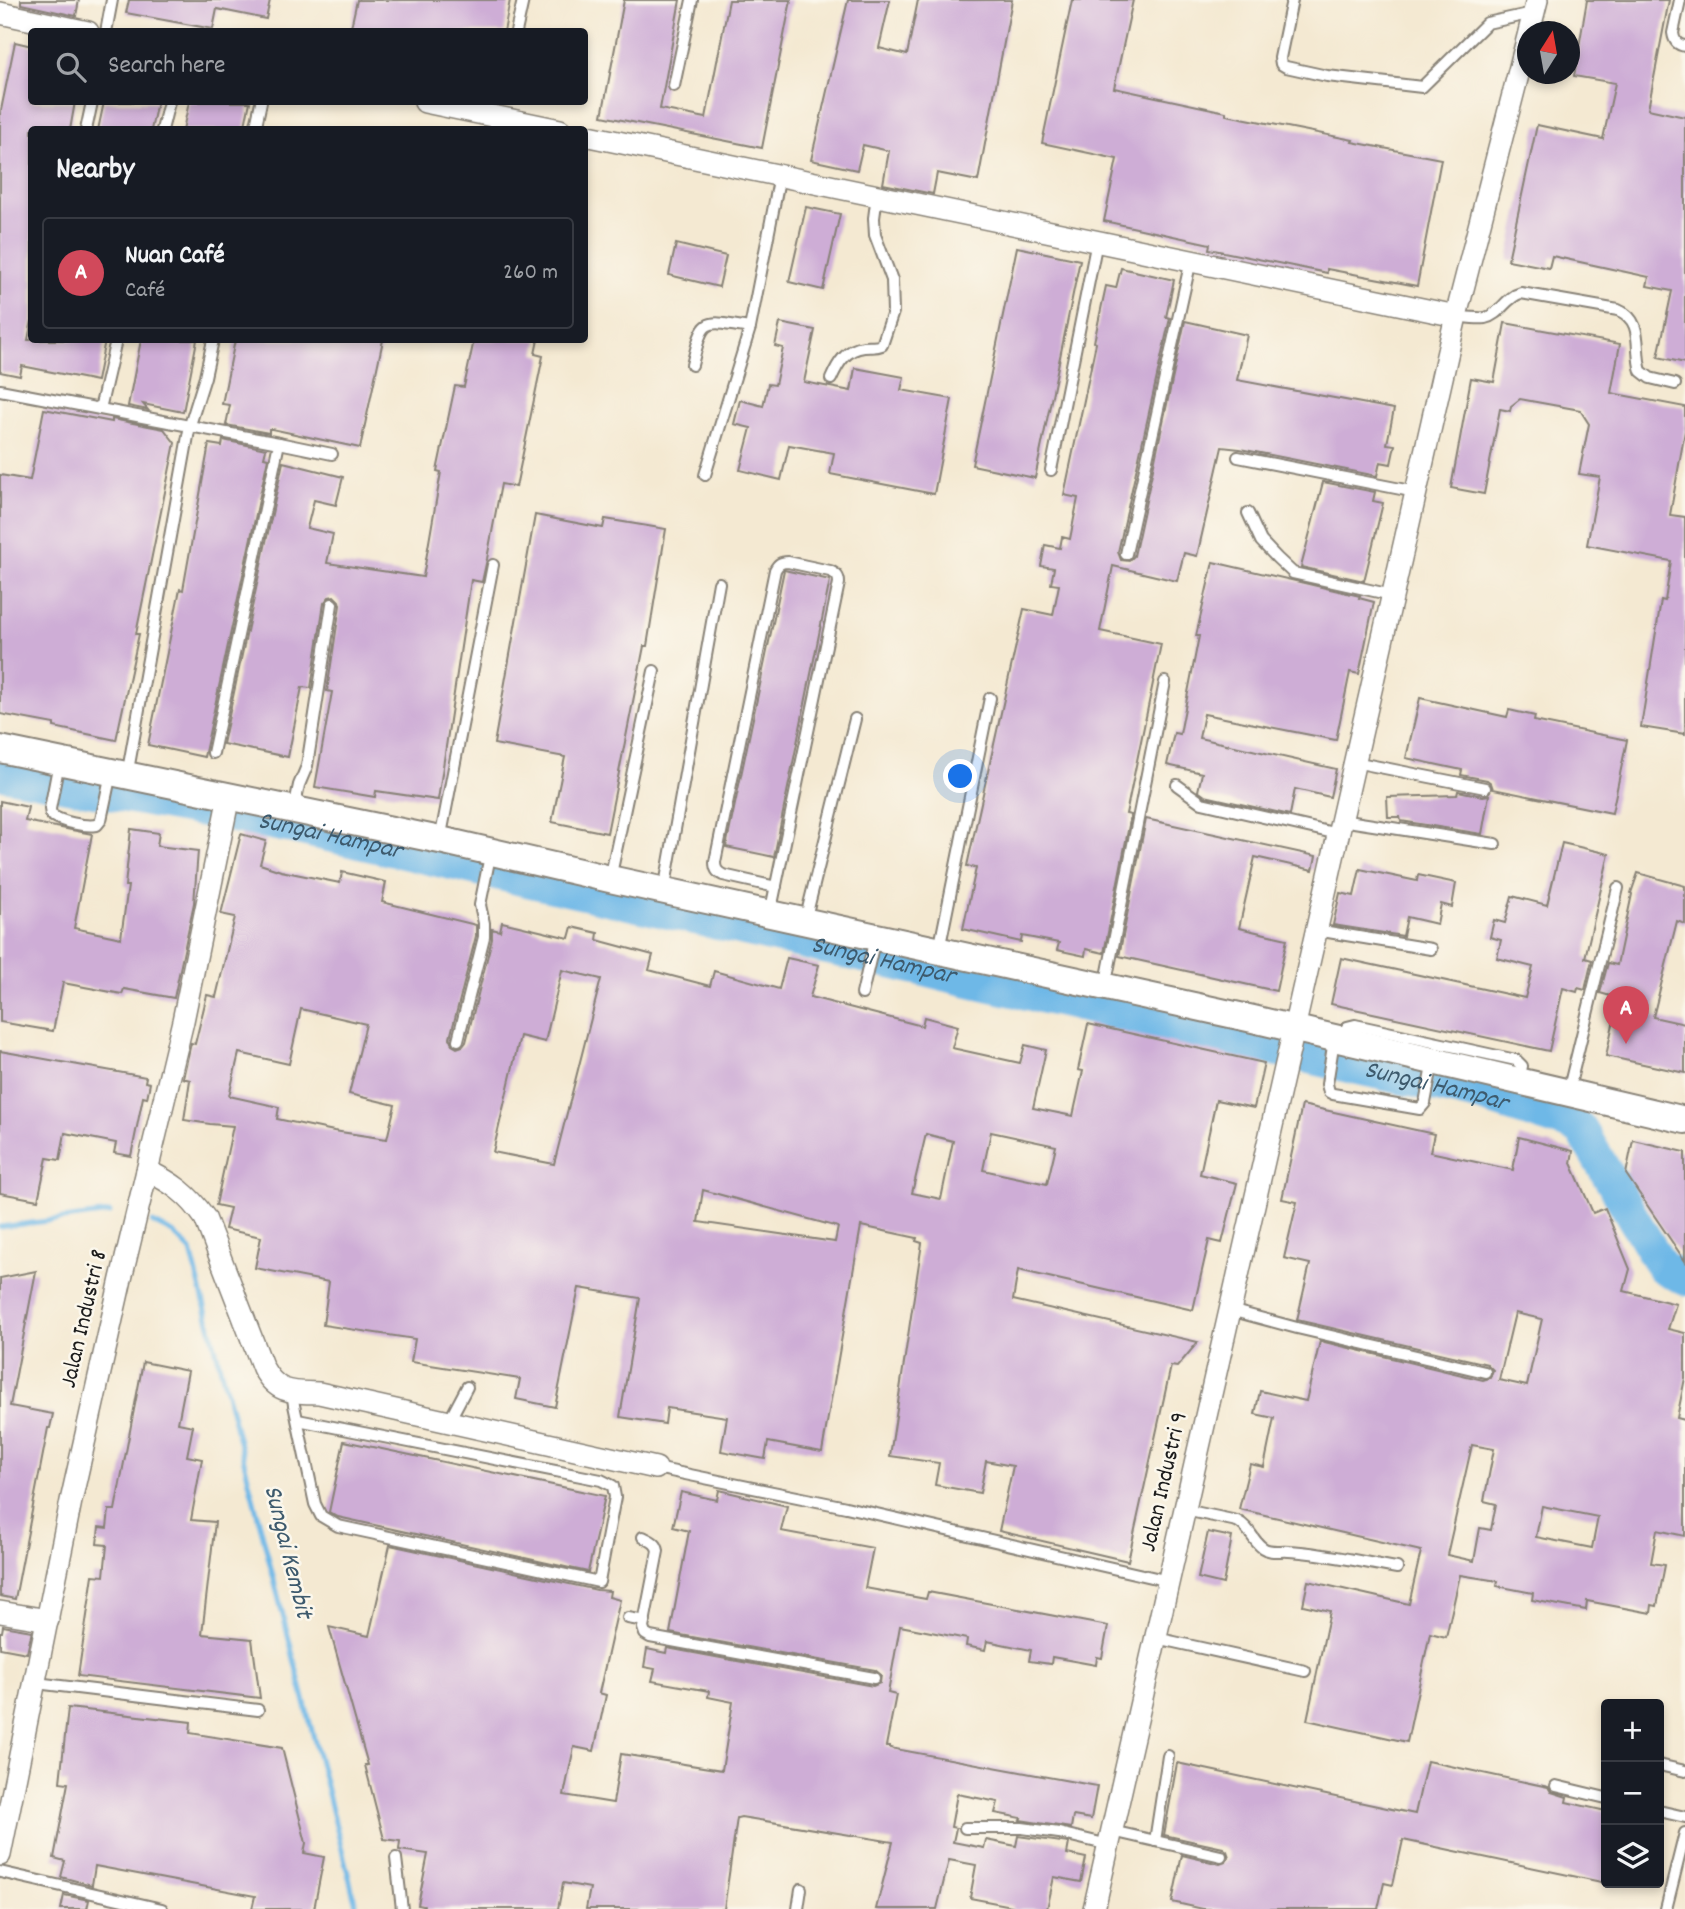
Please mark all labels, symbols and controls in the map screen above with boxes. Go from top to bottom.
north arrow [1517,21,1580,84]
search box [28,28,588,105]
icon: search [52,48,90,86]
text: Search here [108,48,226,85]
text: Nearby [56,150,134,193]
text: Nuan Café [125,238,225,275]
text: A [75,257,87,290]
text: 260 m [503,257,558,290]
text: Café [125,275,165,308]
your location [943,759,977,793]
water label: Sungai Hampar [255,803,409,871]
water label: Sungai Hampar [808,927,962,996]
pin: A [1603,986,1649,1044]
water label: Sungai Hampar [1361,1052,1516,1123]
street label: Jalan Industri 8 [53,1246,117,1392]
street label: Jalan Industri 9 [1132,1409,1198,1555]
water label: Sungai Kembit [253,1482,322,1625]
map controls [1601,1699,1664,1888]
button: + [1601,1699,1664,1762]
button: − [1601,1762,1664,1825]
button: layers [1601,1825,1664,1888]

